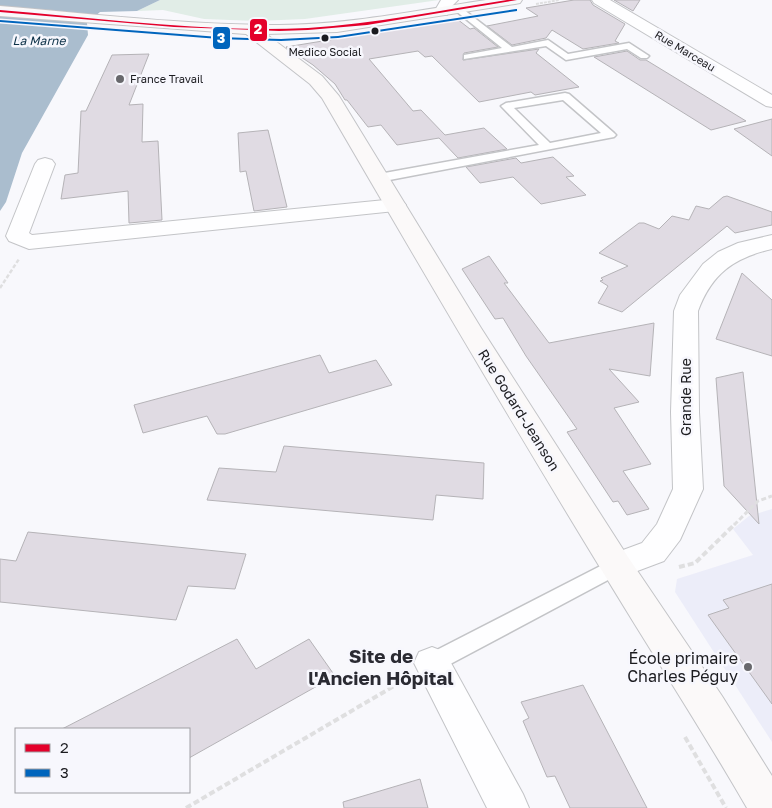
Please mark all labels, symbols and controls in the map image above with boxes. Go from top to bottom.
line badge: 2 [249,18,268,42]
text: 2 [254,20,263,37]
line badge: 3 [212,26,231,50]
unlabelled marker [370,26,380,36]
street label: Rue Marceau [653,27,718,74]
text: 3 [217,29,225,46]
water label: La Marne [13,33,66,48]
marker: Medico Social [320,33,330,43]
place label: Medico Social [288,45,362,58]
place label: France Travail [130,72,204,85]
marker: France Travail [114,73,126,85]
street label: Rue Godard-Jeanson [475,346,564,474]
street label: Grande Rue [677,358,694,436]
district label: Site de l'Ancien Hôpital [308,644,454,689]
place label: École primaire Charles Péguy [627,648,738,686]
marker: École primaire Charles Péguy [742,661,754,673]
legend [15,728,190,793]
text: 2 [60,738,69,756]
text: 3 [60,763,69,781]

